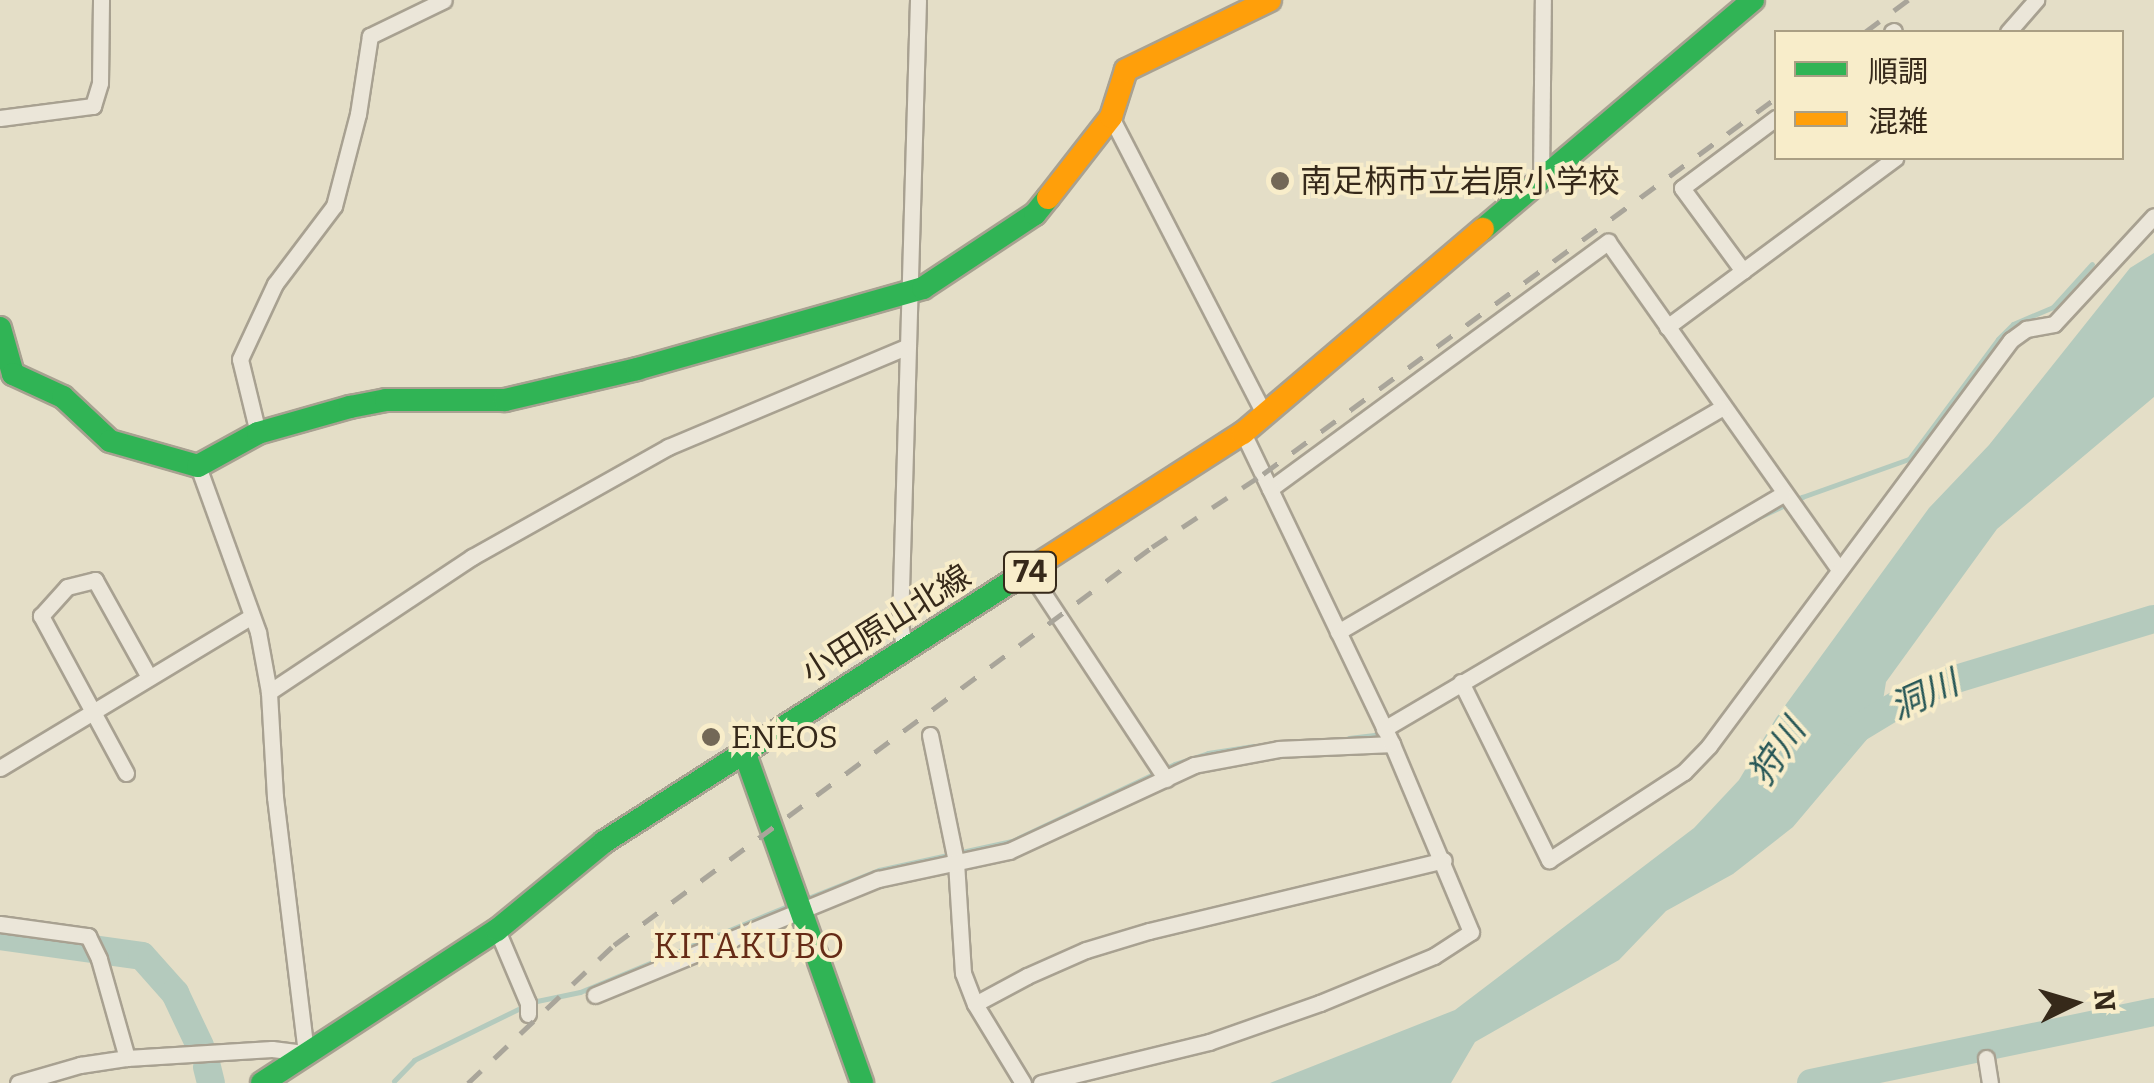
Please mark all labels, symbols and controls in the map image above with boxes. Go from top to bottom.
legend [1774,30,2124,160]
text: 順調 [1868,54,1928,90]
text: 混雑 [1868,104,1928,140]
place label: 南足柄市立岩原小学校 [1300,162,1620,200]
marker: 南足柄市立岩原小学校 [1269,170,1291,192]
road number: 74 [1002,547,1058,597]
street label: 小田原山北線 [794,557,978,691]
water label: 洞川 [1883,662,1965,728]
water label: 狩川 [1740,711,1814,793]
place label: ENEOS [731,718,838,756]
marker: ENEOS [700,726,722,748]
district label: KITAKUBO [653,925,847,967]
north arrow [2024,953,2124,1053]
text: N [2087,988,2122,1013]

